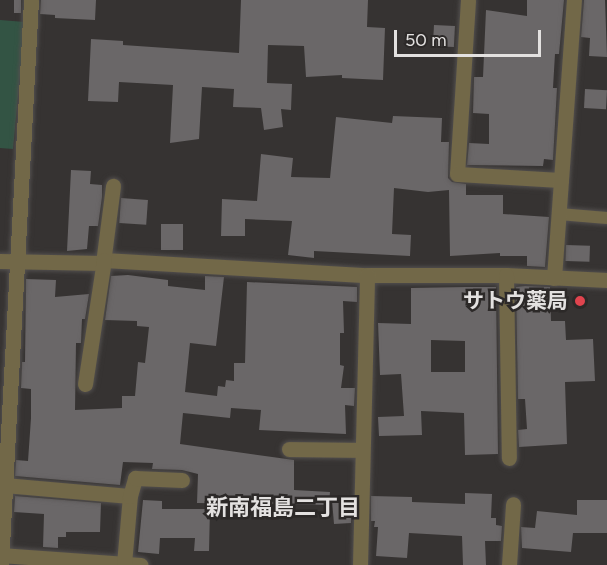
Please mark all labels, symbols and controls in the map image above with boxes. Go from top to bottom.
scale bar [397,18,544,56]
text: 50 m [405,29,447,51]
place label: サトウ薬局 [463,288,568,314]
marker: サトウ薬局 [573,294,587,308]
district label: 新南福島二丁目 [206,495,360,521]

